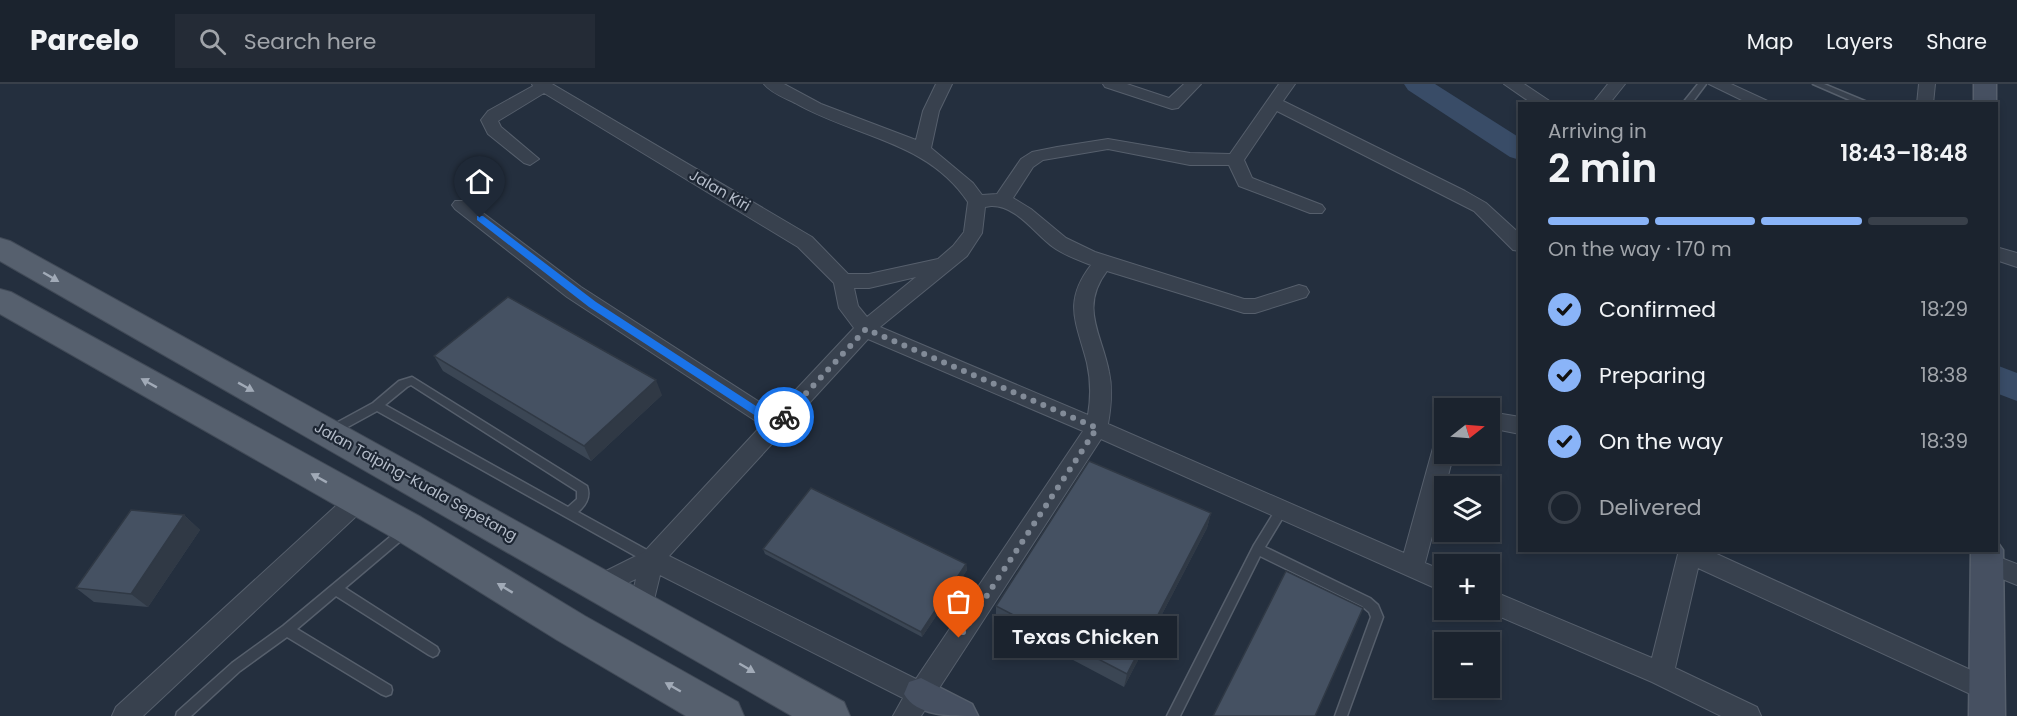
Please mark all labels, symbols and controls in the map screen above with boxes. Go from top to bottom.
search box [175,14,595,68]
text: Parcelo [30,21,139,60]
icon: search [196,25,229,58]
text: Search here [244,26,376,57]
text: Map [1747,27,1793,56]
text: Layers [1826,27,1893,56]
text: Share [1926,27,1987,56]
text: Arriving in [1548,117,1647,145]
text: 18:43–18:48 [1840,138,1968,169]
text: 2 min [1548,141,1657,196]
pin [454,156,505,218]
street label: Jalan Kiri [686,164,754,216]
icon: home [463,165,496,198]
text: On the way · 170 m [1548,235,1732,263]
one-way arrow [43,272,60,282]
icon: check [1548,293,1581,326]
text: Confirmed [1599,294,1716,325]
text: 18:29 [1921,295,1968,323]
icon: check [1548,359,1581,392]
text: Preparing [1599,360,1706,391]
text: 18:38 [1920,361,1968,389]
one-way arrow [140,378,157,388]
one-way arrow [238,382,255,392]
courier [754,387,814,447]
north arrow [1434,398,1500,464]
map controls [1434,398,1500,698]
icon: bike [768,401,801,434]
street label: Jalan Taiping-Kuala Sepetang [311,416,521,546]
icon: check [1548,425,1581,458]
text: On the way [1599,426,1723,457]
text: 18:39 [1920,427,1968,455]
one-way arrow [311,473,327,484]
button: layers [1434,476,1500,542]
text: Delivered [1599,492,1702,523]
button: + [1434,554,1500,620]
pin [933,576,984,638]
one-way arrow [497,582,513,593]
icon: bag [942,585,975,618]
callout: Texas Chicken [995,617,1178,659]
text: Texas Chicken [1012,623,1159,651]
button: − [1434,632,1500,698]
one-way arrow [739,663,755,674]
one-way arrow [665,681,681,692]

